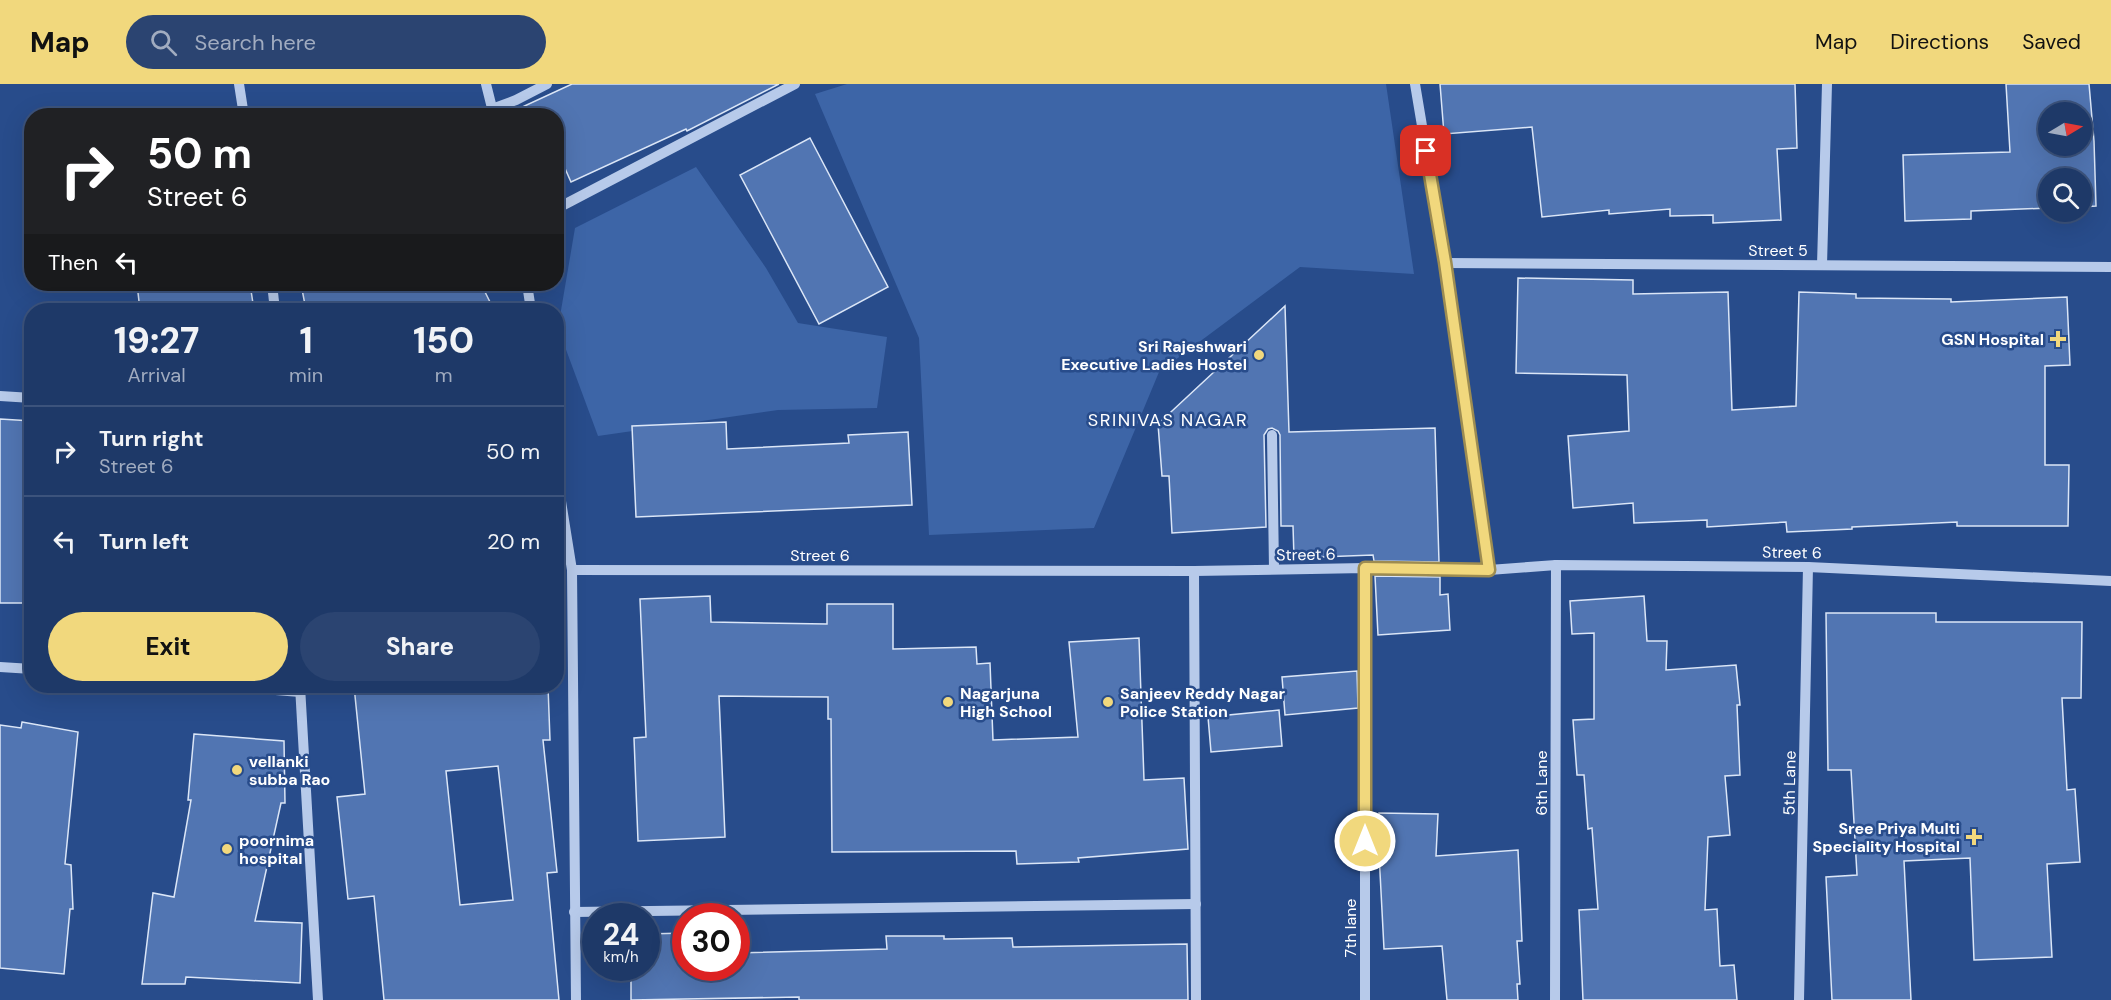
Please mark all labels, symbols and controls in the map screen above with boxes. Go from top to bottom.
search box [126,15,546,69]
text: Map [30,24,90,61]
icon: search [147,26,180,59]
text: Search here [195,28,316,57]
text: Map [1815,28,1857,56]
text: Directions [1890,28,1989,56]
text: Saved [2022,28,2081,56]
north arrow [2038,102,2092,156]
map controls [2038,102,2092,222]
pin [1400,125,1451,176]
text: 50 m [147,126,252,181]
icon: right [48,132,126,210]
icon: arrive [1409,134,1442,167]
button: search [2038,168,2092,222]
text: Street 6 [147,179,248,214]
street label: Street 5 [1748,240,1808,261]
icon: left [110,246,143,279]
text: Then [48,248,98,277]
text: 19:27 [114,317,199,364]
text: 1 [300,317,313,364]
text: 150 [413,317,474,364]
place label: GSN Hospital [1941,329,2044,350]
marker: GSN Hospital [2049,330,2067,348]
place label: Sri Rajeshwari Executive Ladies Hostel [1061,336,1247,375]
marker: Sri Rajeshwari Executive Ladies Hostel [1252,348,1266,362]
text: Arrival [127,362,186,388]
text: min [289,362,323,388]
text: m [435,362,453,388]
district label: SRINIVAS NAGAR [1088,408,1248,432]
text: Turn right [99,424,204,453]
icon: right [48,435,81,468]
text: 50 m [486,437,540,466]
text: Street 6 [99,453,174,479]
icon: left [48,525,81,558]
text: Turn left [99,527,189,556]
text: 20 m [487,527,540,556]
street label: Street 6 [1762,541,1822,564]
street label: Street 6 [1276,543,1336,566]
street label: Street 6 [790,545,850,566]
button: Exit [48,612,288,681]
button: Share [300,612,540,681]
place label: Nagarjuna High School [960,683,1052,722]
place label: Sanjeev Reddy Nagar Police Station [1120,683,1286,722]
marker: Nagarjuna High School [941,695,955,709]
marker: Sanjeev Reddy Nagar Police Station [1101,695,1115,709]
street label: 6th Lane [1531,750,1552,816]
street label: 5th Lane [1778,750,1801,816]
place label: vellanki subba Rao [249,751,330,790]
marker: vellanki subba Rao [230,763,244,777]
position arrow [1333,809,1397,873]
place label: Sree Priya Multi Speciality Hospital [1813,818,1960,857]
marker: Sree Priya Multi Speciality Hospital [1965,828,1983,846]
place label: poornima hospital [239,830,314,869]
marker: poornima hospital [220,842,234,856]
street label: 7th lane [1340,899,1361,957]
speed limit sign: 30 [672,903,750,981]
text: 24 [603,915,639,954]
text: km/h [603,947,639,967]

